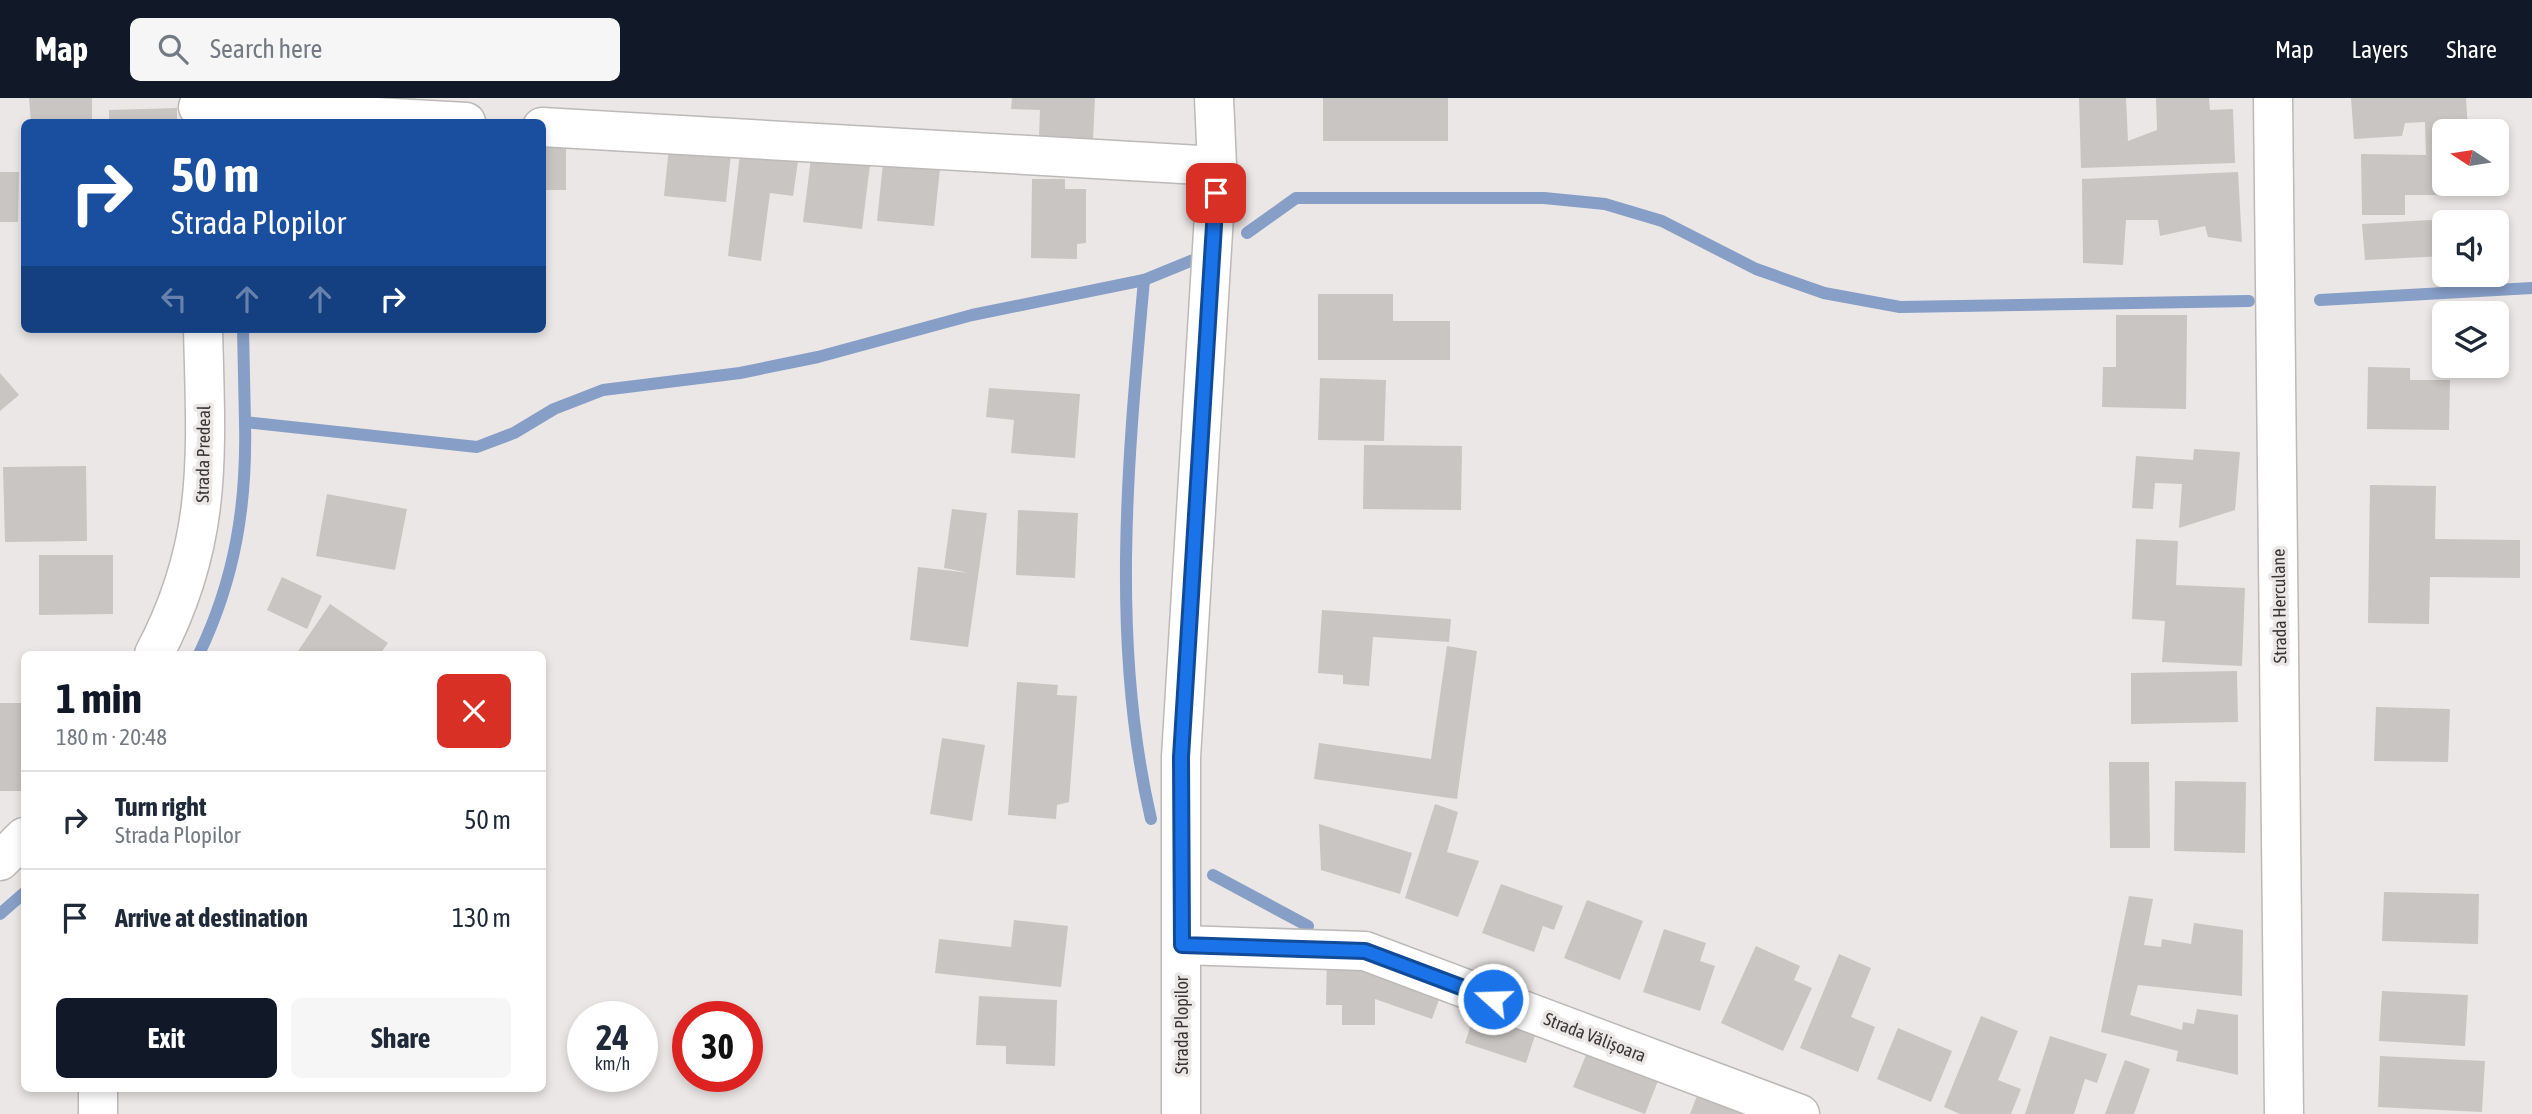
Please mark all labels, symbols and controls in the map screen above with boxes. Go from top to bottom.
search box [130,18,620,81]
text: Map [35,30,88,68]
icon: search [154,30,192,68]
text: Search here [210,34,322,64]
text: Map [2275,36,2314,63]
text: Layers [2352,36,2408,63]
text: Share [2446,36,2497,63]
north arrow [2432,119,2510,196]
map controls [2432,119,2509,378]
text: 50 m [171,146,259,202]
icon: right [56,147,147,238]
pin [1186,163,1246,223]
icon: arrive [1197,174,1235,212]
text: Strada Plopilor [171,204,346,241]
button: sound [2432,210,2509,287]
icon: left [155,280,193,318]
icon: ahead [228,280,266,318]
icon: ahead [301,280,339,318]
icon: right [374,280,412,318]
button: layers [2432,301,2509,378]
street label: Strada Predeal [192,405,214,503]
street label: Strada Herculane [2267,548,2291,664]
text: 1 min [56,674,142,722]
button: close [437,674,511,748]
text: 180 m · 20:48 [56,724,167,750]
text: Turn right [115,792,206,822]
icon: right [56,801,94,839]
text: 50 m [464,805,511,835]
text: Strada Plopilor [115,822,241,848]
icon: arrive [56,899,94,937]
text: Arrive at destination [115,903,308,933]
text: 130 m [452,903,511,933]
position arrow [1456,962,1530,1036]
street label: Strada Plopilor [1171,975,1192,1074]
button: Exit [56,998,277,1078]
button: Share [291,998,511,1078]
speed limit sign: 30 [672,1001,763,1092]
street label: Strada Vălișoara [1541,1008,1649,1066]
text: 24 [596,1017,629,1057]
text: km/h [595,1053,630,1074]

